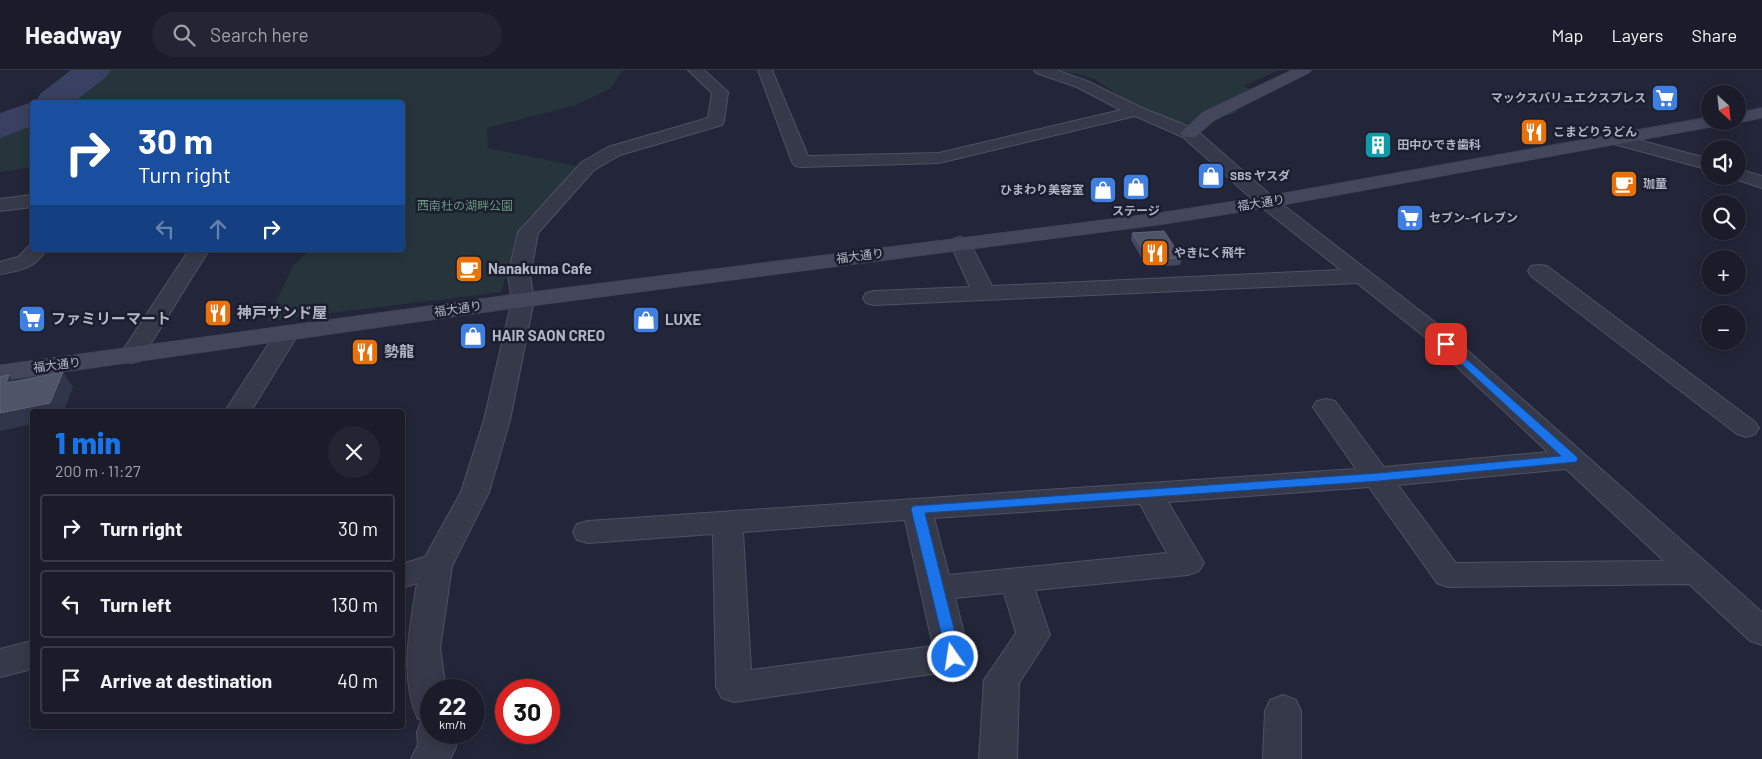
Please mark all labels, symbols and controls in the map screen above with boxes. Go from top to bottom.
search box [152,12,502,57]
text: Headway [25,20,122,49]
icon: search [170,21,198,49]
text: Search here [210,23,309,46]
text: Map [1551,24,1583,46]
text: Layers [1611,24,1664,46]
text: Share [1692,24,1737,46]
supermarket icon: マックスバリュエクスプレス [1650,83,1680,113]
north arrow [1701,85,1746,130]
map controls [1701,85,1746,350]
place label: マックスバリュエクスプレス [1491,90,1646,104]
restaurant icon: こまどりうどん [1519,117,1549,147]
text: 30 m [138,119,213,161]
icon: right [55,120,120,185]
place label: こまどりうどん [1553,124,1637,138]
building icon: 田中ひでき歯科 [1363,130,1393,160]
place label: 田中ひでき歯科 [1397,137,1481,151]
button: sound [1701,140,1746,185]
text: Turn right [138,161,231,187]
shop icon: SBS ヤスダ [1196,161,1226,191]
place label: SBS ヤスダ [1230,168,1290,182]
cafe icon: 珈童 [1609,169,1639,199]
shop icon: ステージ [1121,172,1151,202]
shop icon: ひまわり美容室 [1088,175,1118,205]
place label: 珈童 [1643,176,1667,190]
place label: ひまわり美容室 [1000,182,1084,196]
street label: 福大通り [1236,191,1286,213]
button: search [1701,195,1746,240]
park label: 西南杜の湖畔公園 [417,198,513,212]
place label: ステージ [1112,203,1160,217]
supermarket icon: セブン-イレブン [1395,203,1425,233]
place label: セブン-イレブン [1429,210,1518,224]
icon: left [151,215,179,243]
icon: ahead [204,215,232,243]
icon: right [257,215,285,243]
restaurant icon: やきにく飛牛 [1140,238,1170,268]
street label: 福大通り [835,245,885,265]
place label: やきにく飛牛 [1174,245,1246,259]
button: + [1701,250,1746,295]
cafe icon: Nanakuma Cafe [454,254,484,284]
place label: Nanakuma Cafe [488,259,592,277]
restaurant icon: 神戸サンド屋 [203,298,233,328]
street label: 福大通り [433,298,483,318]
place label: 神戸サンド屋 [236,303,327,321]
supermarket icon: ファミリーマート [17,304,47,334]
shop icon: LUXE [631,305,661,335]
button: − [1701,305,1746,350]
place label: ファミリーマート [51,309,171,327]
place label: LUXE [665,310,701,328]
shop icon: HAIR SAON CREO [458,321,488,351]
pin [1425,323,1467,365]
place label: HAIR SAON CREO [492,326,605,344]
icon: arrive [1432,330,1460,358]
restaurant icon: 勢龍 [350,337,380,367]
place label: 勢龍 [384,342,414,360]
street label: 福大通り [32,354,82,374]
text: 1 min [55,424,121,460]
button: close [328,426,380,478]
text: 200 m · 11:27 [55,461,141,480]
icon: right [57,514,85,542]
text: Turn right [100,517,182,540]
text: 30 m [338,517,378,540]
icon: left [57,590,85,618]
text: Turn left [100,593,171,616]
text: 130 m [331,593,378,616]
position arrow [926,630,978,682]
icon: arrive [57,666,85,694]
text: Arrive at destination [100,669,272,692]
text: 40 m [337,669,378,692]
speed limit sign: 30 [495,679,560,744]
text: 22 [438,690,467,720]
text: km/h [439,717,466,731]

